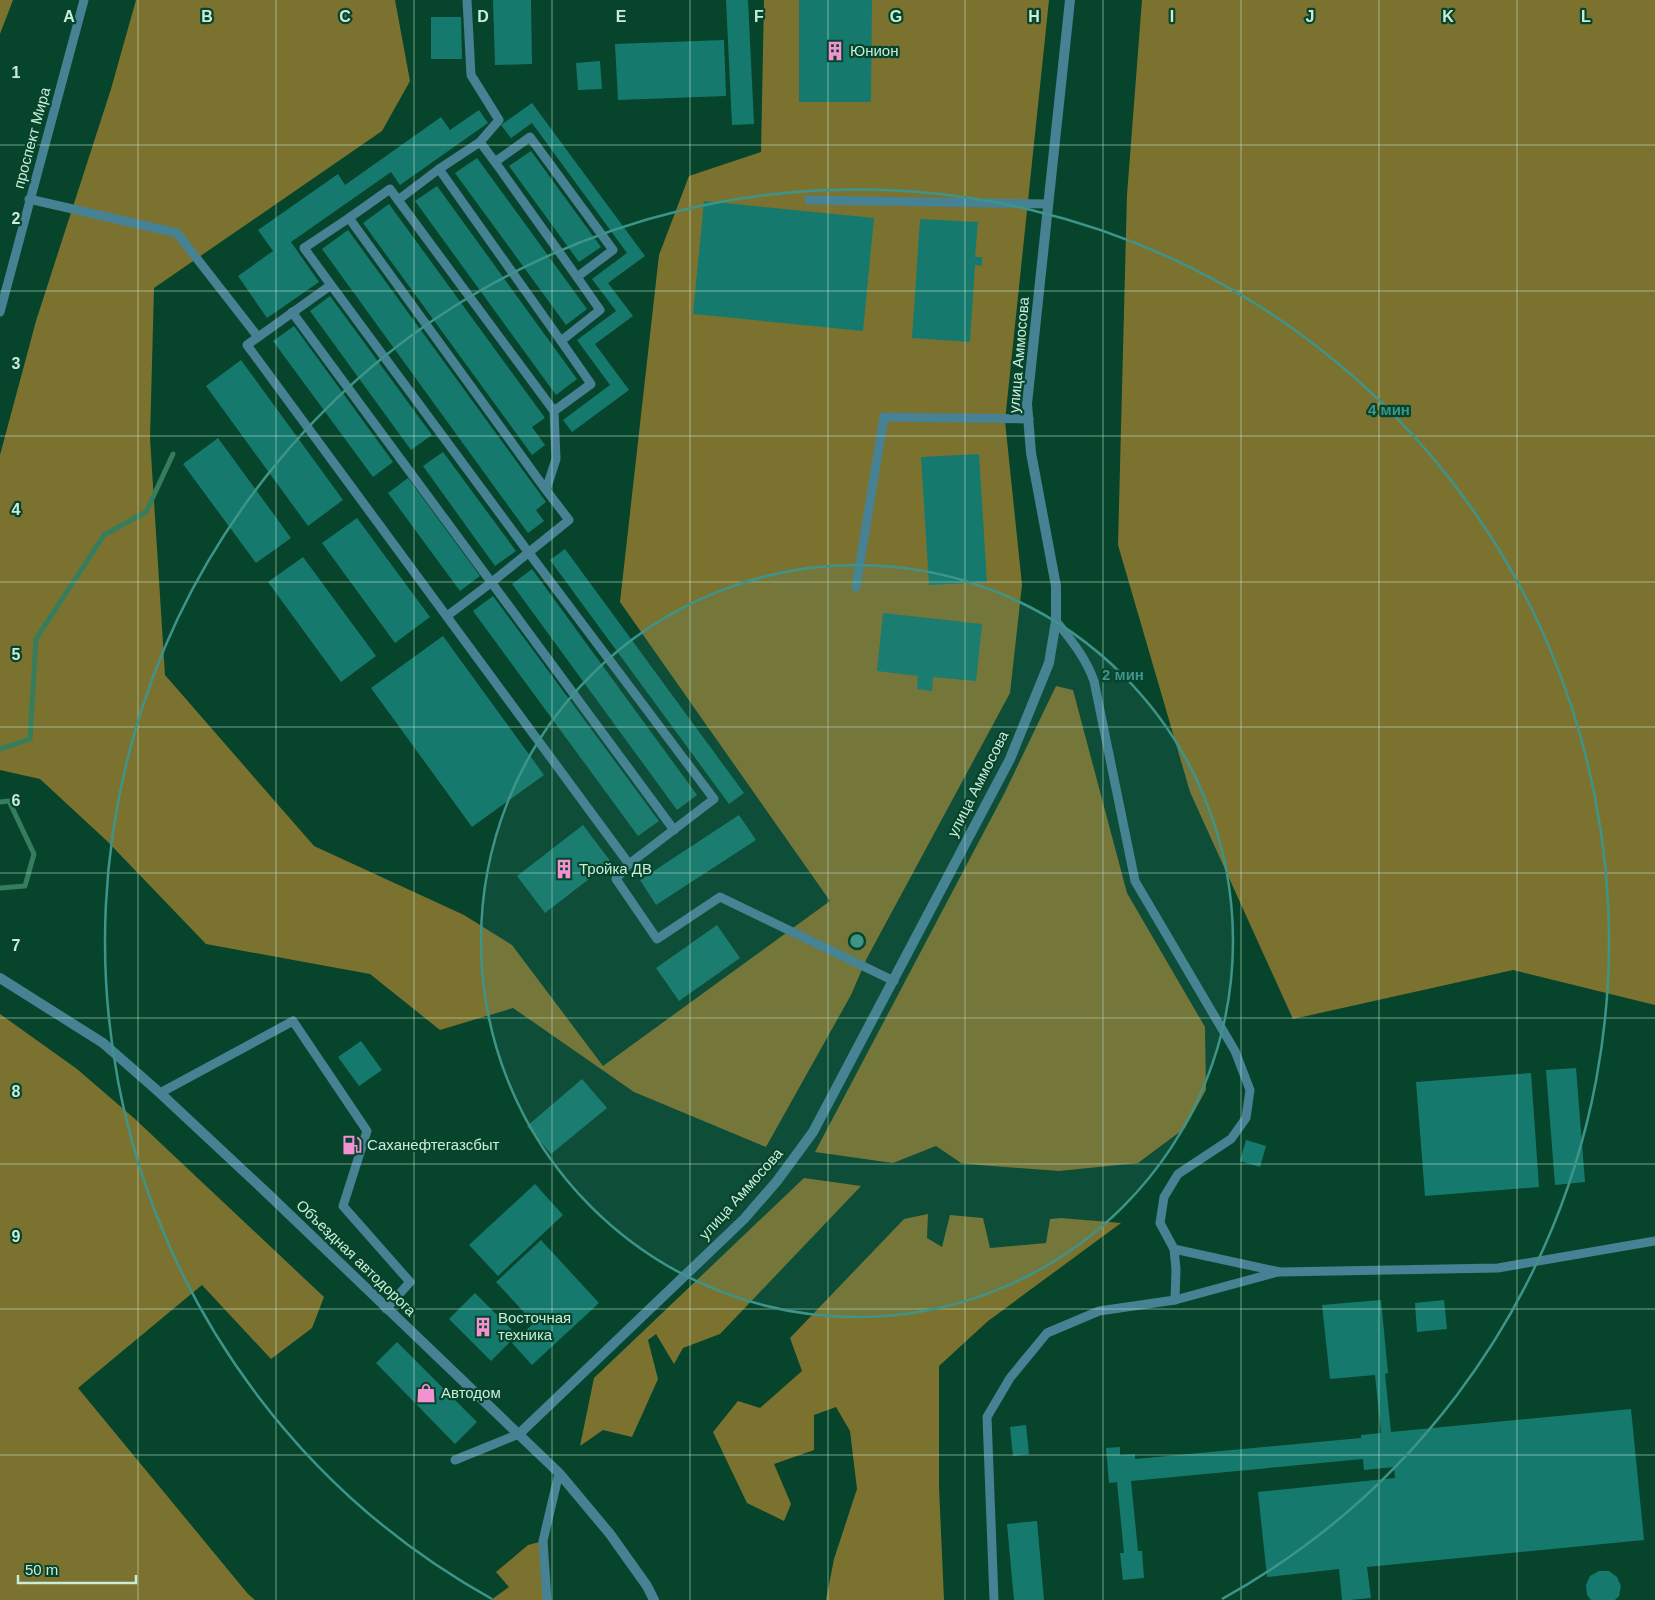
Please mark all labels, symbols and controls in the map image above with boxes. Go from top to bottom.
text: A [63,8,75,25]
text: B [201,8,213,25]
text: C [339,8,351,25]
text: D [477,8,489,25]
text: E [616,8,627,25]
text: F [754,8,764,25]
text: G [890,8,902,25]
text: H [1028,8,1040,25]
text: I [1170,8,1174,25]
text: J [1306,8,1314,25]
text: K [1442,8,1454,25]
text: L [1581,8,1591,25]
building icon: Юнион [824,40,846,62]
place label: Юнион [850,42,898,59]
text: 1 [12,64,21,81]
street label: проспект Мира [10,85,53,190]
text: 2 [12,210,21,227]
street label: улица Аммосова [1005,296,1032,414]
text: 3 [12,355,21,372]
text: 4 мин [1368,401,1410,418]
text: 4 [12,501,21,518]
text: 5 [12,646,21,663]
text: 2 мин [1102,666,1144,683]
street label: улица Аммосова [944,727,1012,840]
text: 6 [12,792,21,809]
building icon: Тройка ДВ [553,858,575,880]
place label: Тройка ДВ [579,860,652,877]
centre of rings [848,932,866,950]
text: 7 [12,937,21,954]
text: 8 [12,1083,21,1100]
fuel station icon: Саханефтегазсбыт [341,1134,363,1156]
place label: Саханефтегазсбыт [367,1136,500,1153]
street label: улица Аммосова [695,1144,786,1243]
street label: Объездная автодорога [293,1196,420,1320]
text: 9 [12,1228,21,1245]
place label: Восточная техника [498,1309,571,1343]
building icon: Восточная техника [472,1316,494,1338]
shop icon: Автодом [415,1382,437,1404]
place label: Автодом [441,1384,501,1401]
scale bar [18,1552,135,1584]
text: 50 m [25,1561,58,1578]

